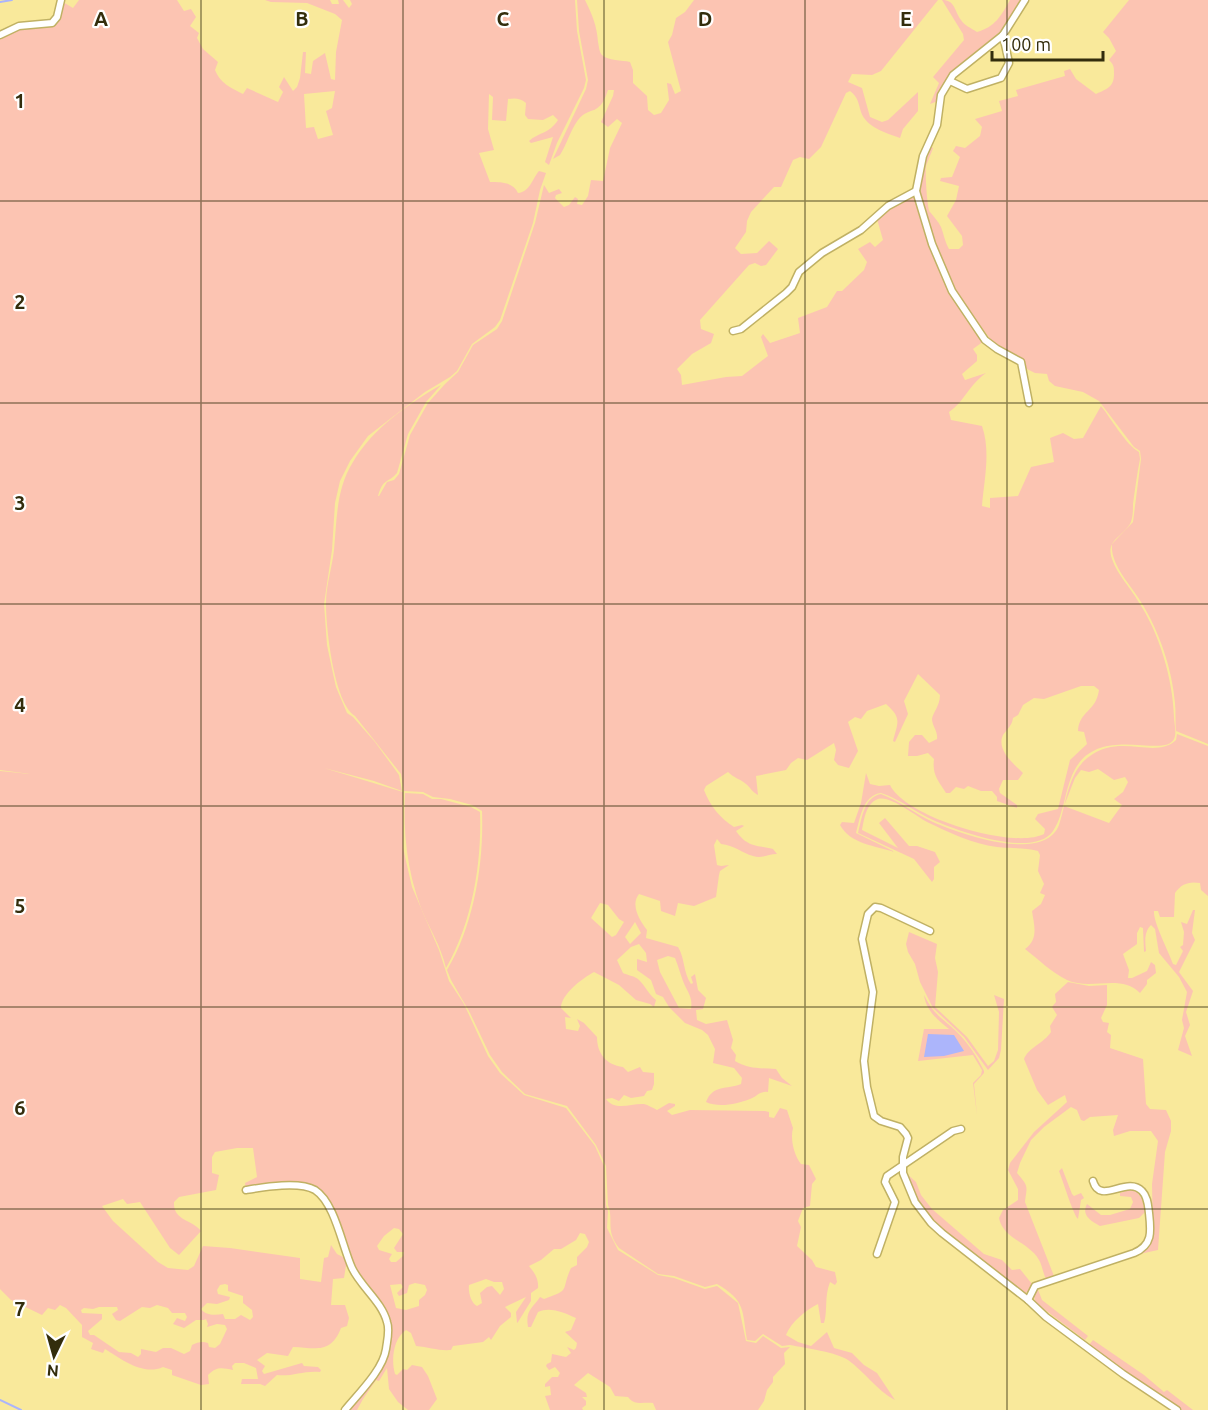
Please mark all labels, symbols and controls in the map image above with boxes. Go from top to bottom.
text: A [94,7,108,30]
text: B [295,7,309,30]
text: C [497,7,510,30]
text: D [698,7,712,30]
text: E [900,7,912,30]
scale bar [992,24,1103,62]
text: 100 m [1001,34,1051,54]
text: 1 [14,89,26,112]
text: 2 [14,290,26,313]
text: 3 [14,491,26,514]
text: 4 [14,693,26,716]
text: 5 [14,894,26,917]
text: 6 [14,1096,26,1119]
text: 7 [14,1297,26,1320]
north arrow [24,1326,84,1386]
text: N [46,1361,59,1380]

